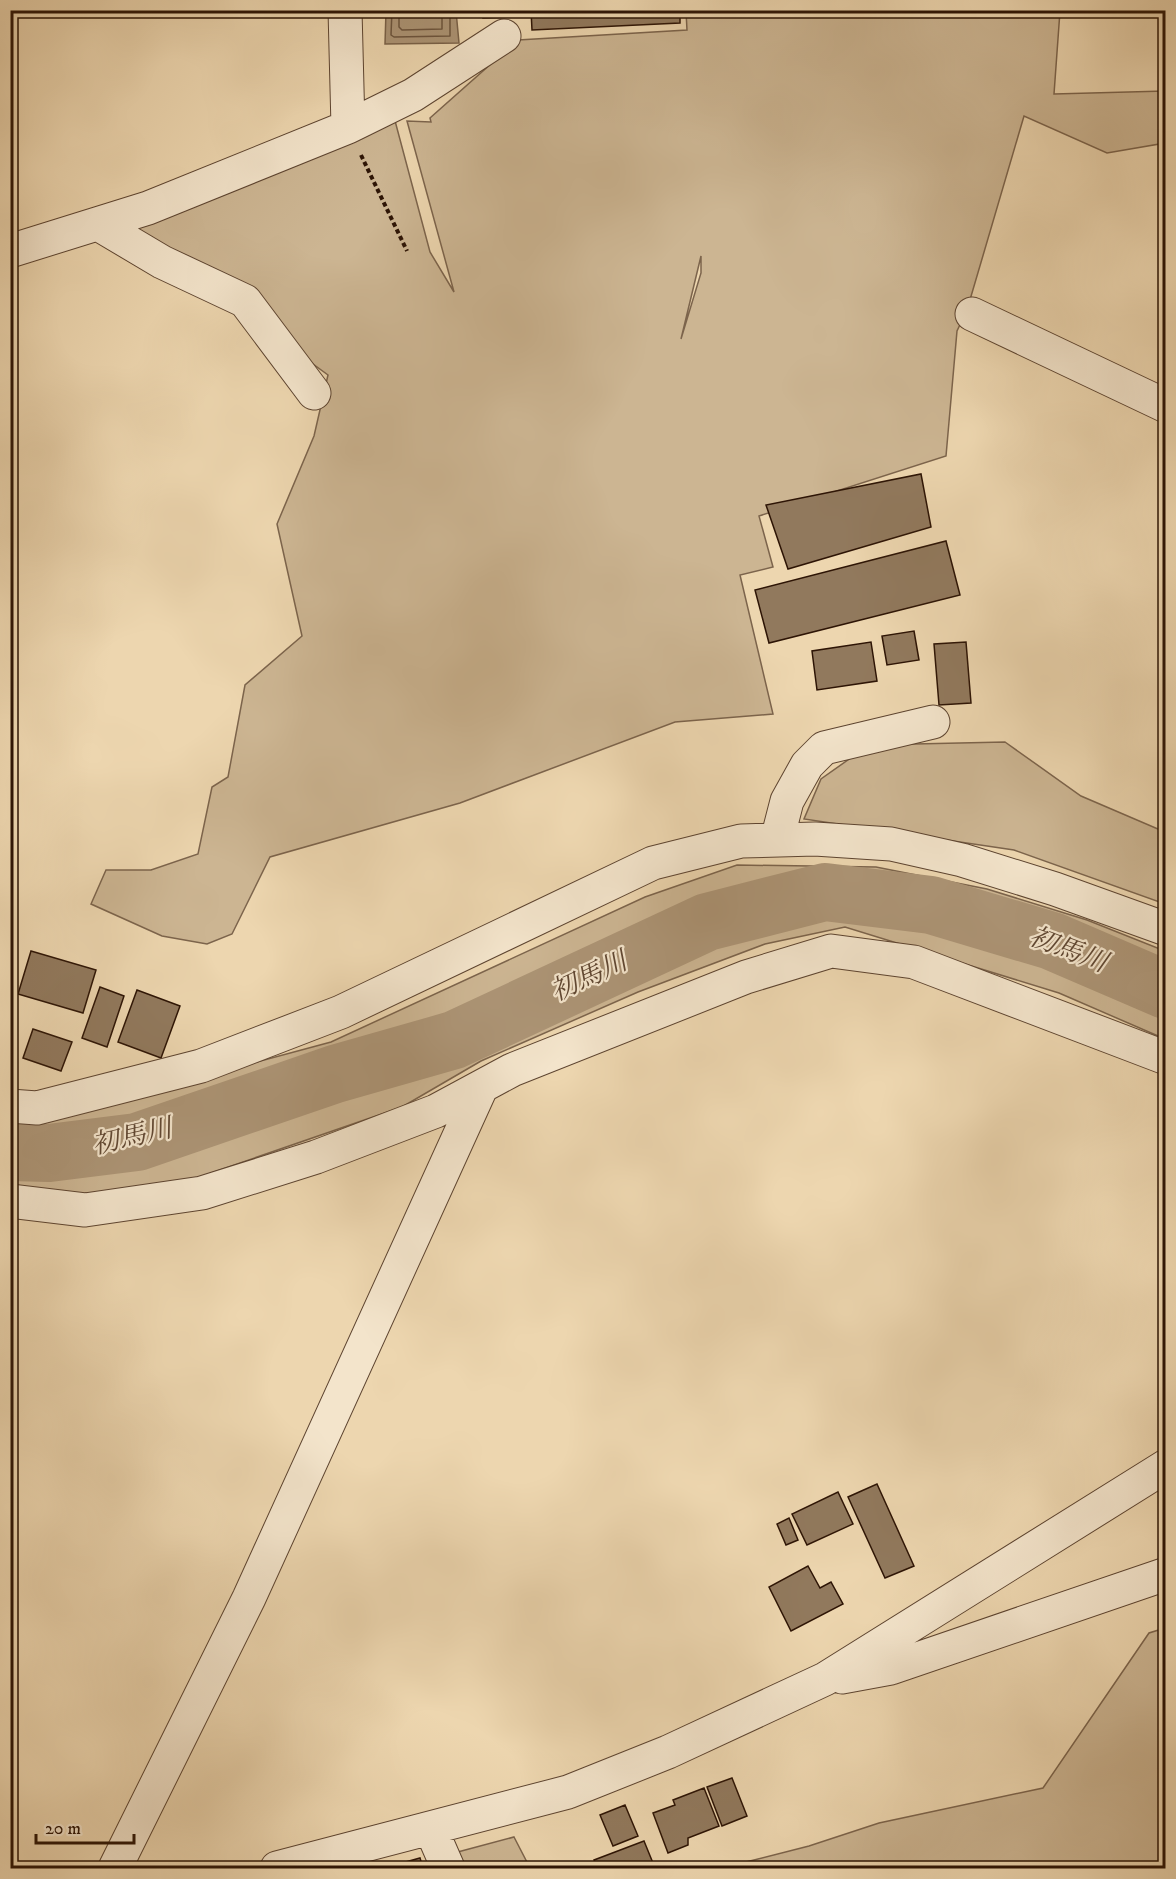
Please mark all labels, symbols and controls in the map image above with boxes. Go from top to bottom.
water label: 初馬川 [1024,920,1115,981]
water label: 初馬川 [545,943,636,1010]
water label: 初馬川 [89,1111,178,1163]
scale bar [36,1807,134,1845]
text: 20 m [45,1818,81,1840]

